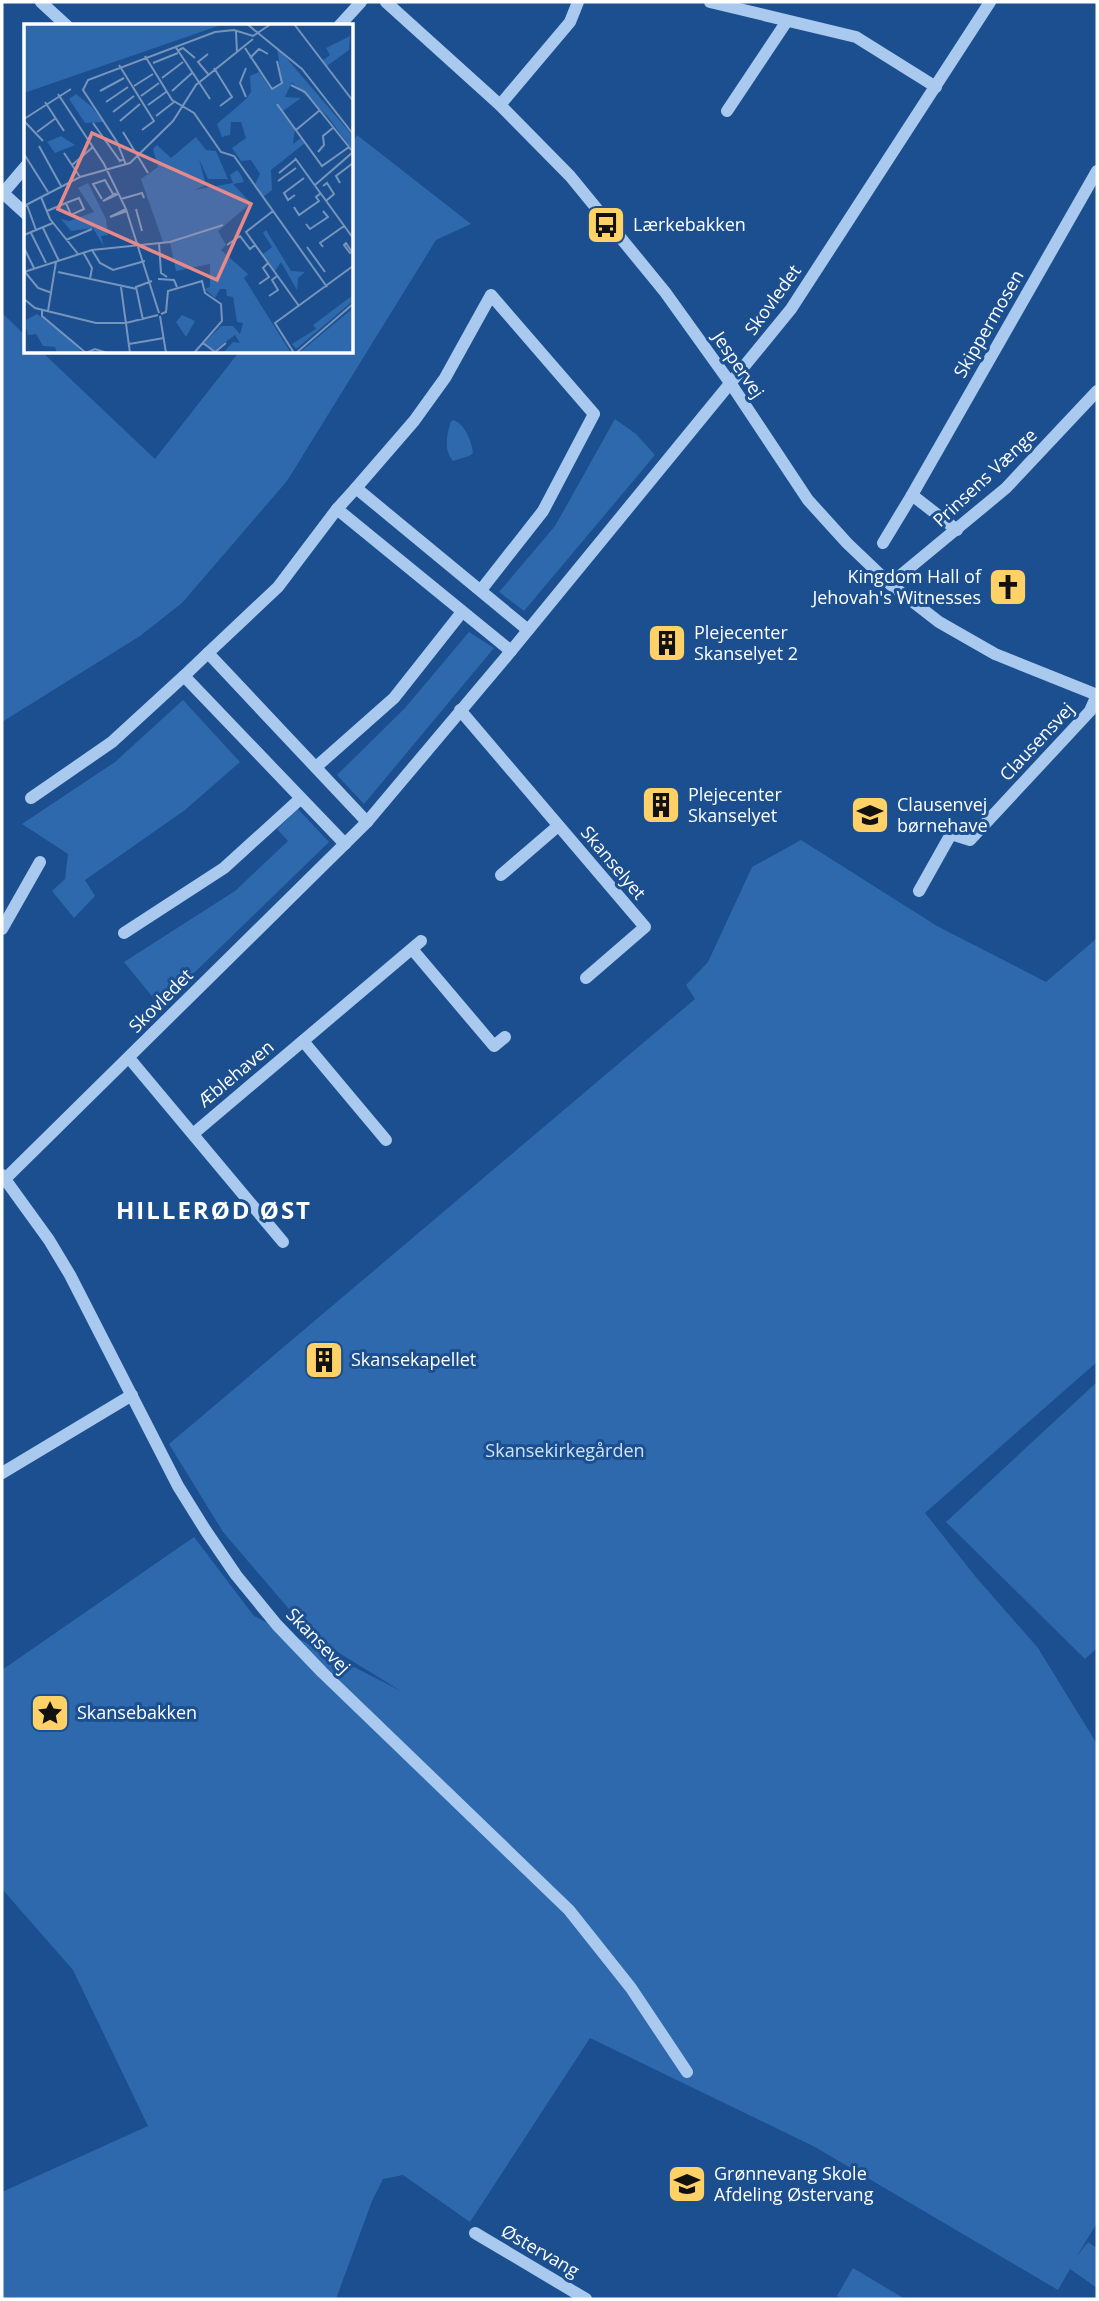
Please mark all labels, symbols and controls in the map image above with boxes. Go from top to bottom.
inset map [24,24,354,354]
bus stop icon: Lærkebakken [585,204,627,246]
place label: Lærkebakken [633,212,746,236]
street label: Skovledet [739,259,806,339]
street label: Skippermosen [948,265,1029,382]
street label: Jespervej [707,325,770,403]
street label: Prinsens Vænge [927,423,1041,532]
place label: Kingdom Hall of Jehovah's Witnesses [810,564,982,609]
church icon: Kingdom Hall of Jehovah's Witnesses [987,566,1029,608]
place label: Plejecenter Skanselyet 2 [694,620,798,665]
building icon: Plejecenter Skanselyet 2 [646,622,688,664]
street label: Clausensvej [994,697,1079,786]
place label: Plejecenter Skanselyet [688,782,782,827]
building icon: Plejecenter Skanselyet [640,784,682,826]
place label: Clausenvej børnehave [897,792,987,837]
school or university icon: Clausenvej børnehave [849,794,891,836]
street label: Skanselyet [576,821,652,904]
street label: Skovledet [123,963,198,1038]
street label: Æblehaven [191,1034,278,1113]
district label: HILLERØD ØST [116,1193,312,1226]
building icon: Skansekapellet [303,1339,345,1381]
place label: Skansekapellet [351,1347,476,1371]
park label: Skansekirkegården [485,1438,645,1462]
street label: Skansevej [281,1602,356,1678]
place icon: Skansebakken [29,1692,71,1734]
place label: Skansebakken [77,1700,197,1724]
place label: Grønnevang Skole Afdeling Østervang [714,2161,874,2206]
school or university icon: Grønnevang Skole Afdeling Østervang [666,2163,708,2205]
street label: Østervang [497,2218,584,2282]

